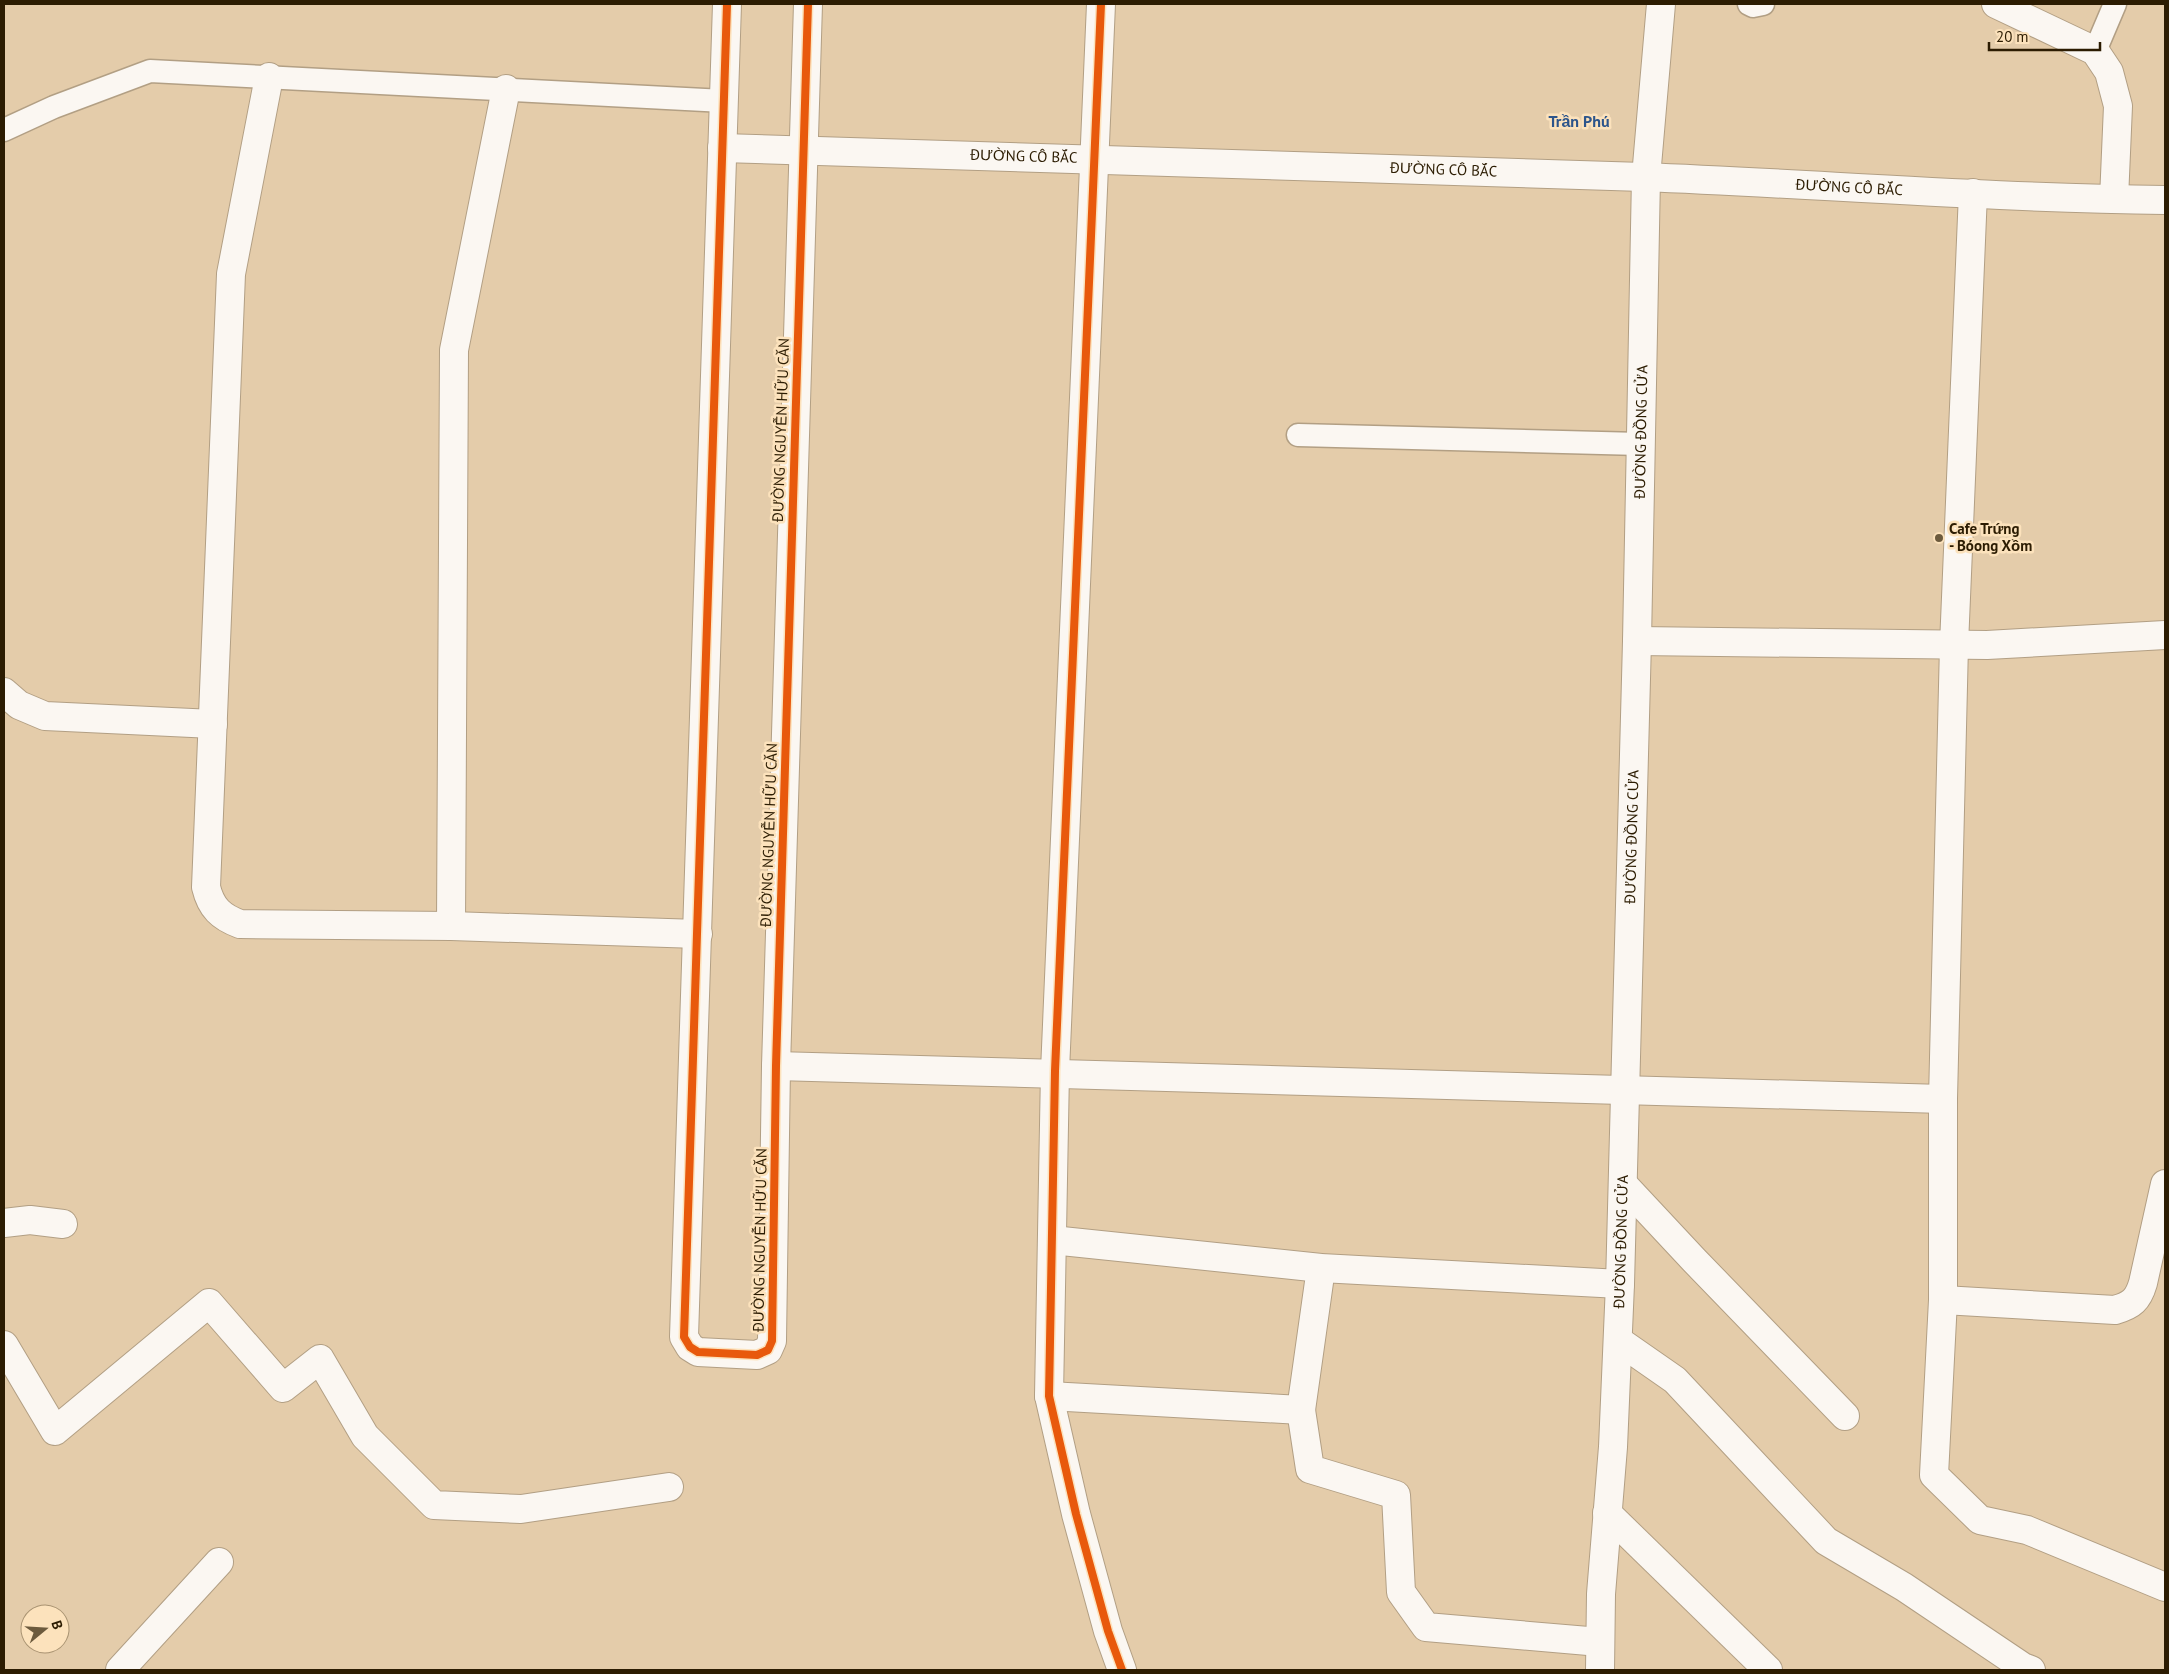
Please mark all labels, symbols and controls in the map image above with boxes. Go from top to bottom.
scale bar [1989,20,2100,52]
text: 20 m [1996,27,2029,46]
district label: Trần Phú [1548,111,1610,131]
street label: ĐƯỜNG CÔ BẮC [969,145,1078,167]
street label: ĐƯỜNG CÔ BẮC [1389,158,1498,181]
street label: ĐƯỜNG CÔ BẮC [1794,174,1903,199]
street label: ĐƯỜNG NGUYỄN HỮU CĂN [768,338,793,523]
street label: ĐƯỜNG ĐỒNG CỬA [1630,365,1651,500]
place label: Cafe Trứng - Bóong Xồm [1949,519,2032,555]
marker: Cafe Trứng - Bóong Xồm [1933,532,1945,544]
street label: ĐƯỜNG NGUYỄN HỮU CĂN [756,743,781,928]
street label: ĐƯỜNG ĐỒNG CỬA [1620,769,1643,905]
street label: ĐƯỜNG NGUYỄN HỮU CĂN [748,1148,771,1333]
street label: ĐƯỜNG ĐỒNG CỬA [1609,1174,1632,1310]
north arrow [20,1604,70,1654]
text: B [48,1618,67,1632]

